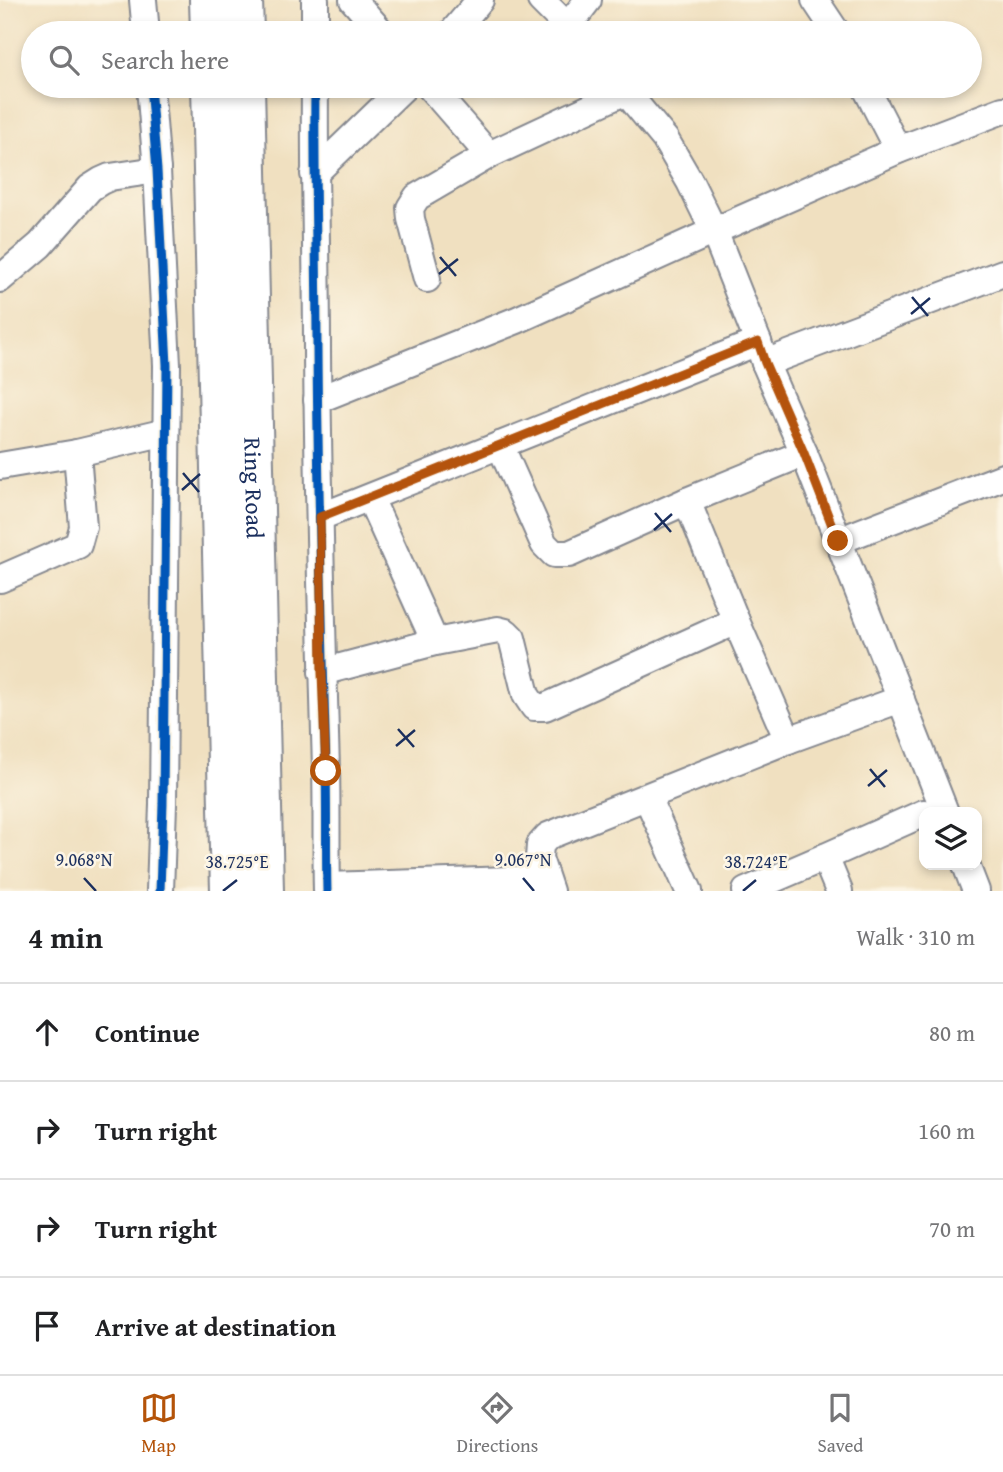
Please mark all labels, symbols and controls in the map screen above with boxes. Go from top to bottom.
search box [21,21,982,98]
text: Search here [101,40,229,79]
icon: search [45,41,83,79]
street label: Ring Road [236,437,273,539]
route end [822,525,853,556]
route start [310,755,341,786]
map controls [919,807,982,870]
button: layers [919,807,982,870]
text: 9.068°N [55,846,113,873]
text: 9.067°N [494,846,552,873]
text: 38.725°E [205,848,269,875]
text: 38.724°E [724,848,788,875]
text: 4 min [28,915,103,959]
text: Walk · 310 m [856,920,975,953]
icon: ahead [28,1013,66,1051]
text: Continue [95,1013,200,1052]
text: 80 m [929,1016,975,1049]
icon: right [28,1111,66,1149]
text: Turn right [95,1111,217,1150]
text: 160 m [918,1114,975,1147]
icon: right [28,1209,66,1247]
text: Turn right [95,1209,217,1248]
text: 70 m [929,1212,975,1245]
icon: arrive [28,1307,66,1345]
text: Arrive at destination [95,1307,336,1346]
tab: Map [140,1389,178,1459]
tab: Directions [457,1389,538,1459]
tab: Saved [817,1389,863,1459]

